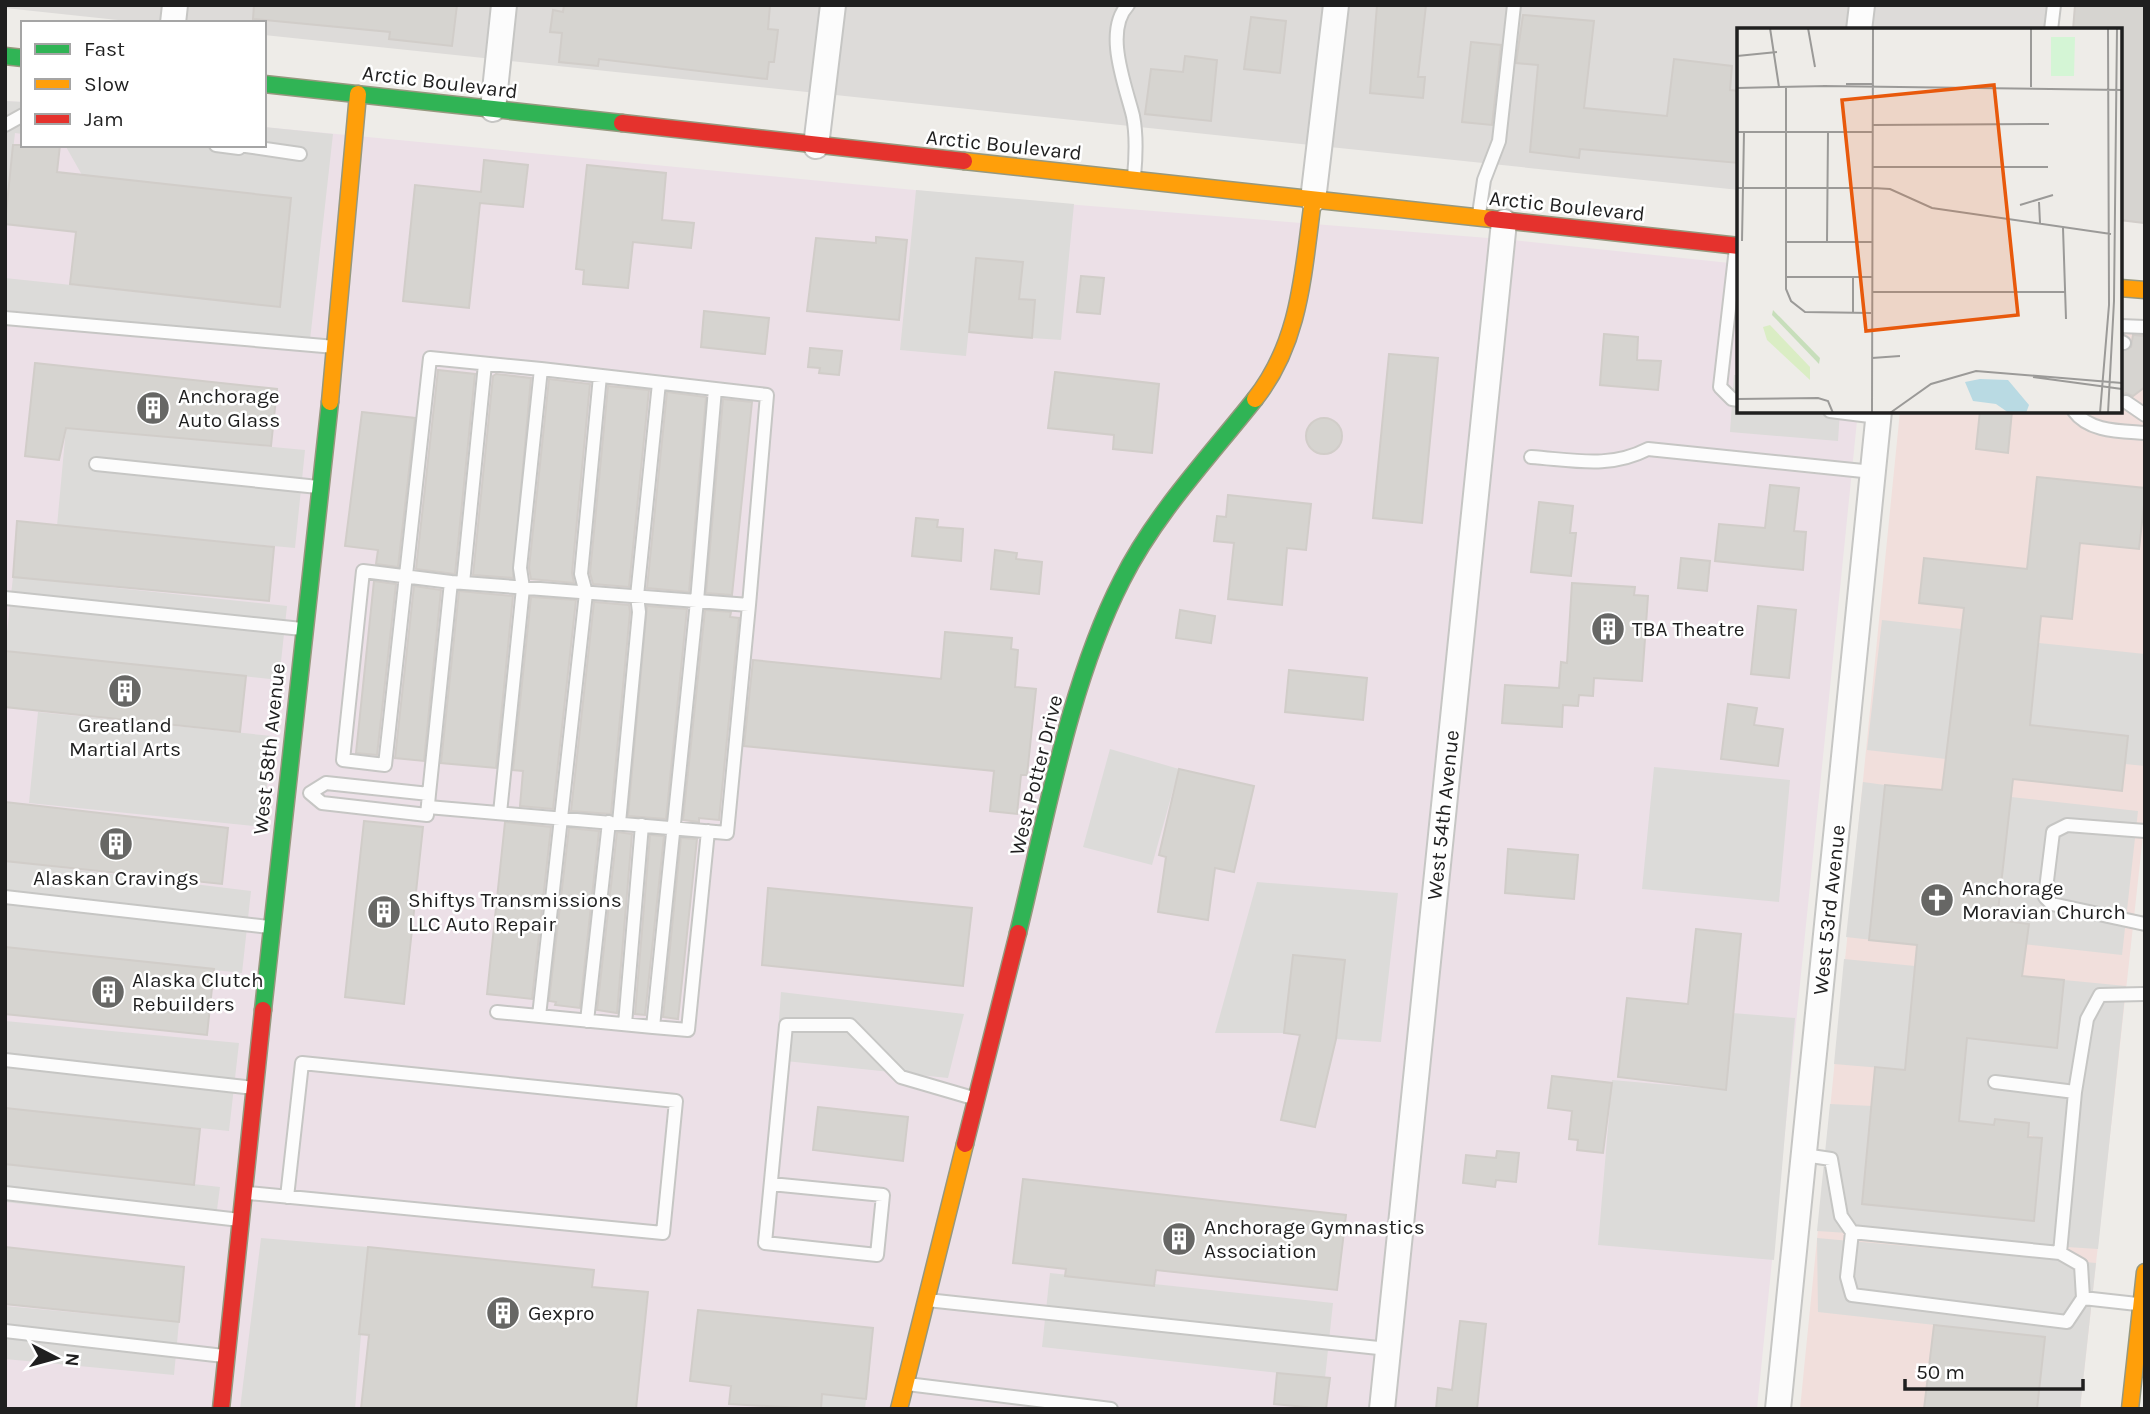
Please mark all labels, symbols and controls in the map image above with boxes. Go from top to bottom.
legend [21,21,266,147]
inset map [1737,28,2122,413]
text: Fast [84,37,125,61]
street label: Arctic Boulevard [361,61,519,103]
text: Slow [84,72,129,96]
text: Jam [84,107,124,131]
street label: Arctic Boulevard [925,125,1083,165]
street label: Arctic Boulevard [1488,186,1646,226]
place label: Anchorage Auto Glass [178,384,280,432]
building icon: Anchorage Auto Glass [134,389,172,427]
building icon: TBA Theatre [1589,610,1627,648]
place label: TBA Theatre [1632,617,1744,641]
street label: West 58th Avenue [248,662,290,836]
building icon: Greatland Martial Arts [106,672,144,710]
street label: West Potter Drive [1005,692,1067,858]
place label: Greatland Martial Arts [69,713,181,761]
street label: West 54th Avenue [1422,729,1464,901]
street label: West 53rd Avenue [1808,824,1850,996]
building icon: Alaskan Cravings [97,825,135,863]
place label: Alaskan Cravings [33,866,199,890]
place label: Anchorage Moravian Church [1962,876,2126,924]
church icon: Anchorage Moravian Church [1918,881,1956,919]
place label: Shiftys Transmissions LLC Auto Repair [408,888,622,936]
building icon: Shiftys Transmissions LLC Auto Repair [365,893,403,931]
place label: Alaska Clutch Rebuilders [132,968,264,1016]
building icon: Alaska Clutch Rebuilders [89,973,127,1011]
place label: Anchorage Gymnastics Association [1204,1215,1425,1263]
building icon: Anchorage Gymnastics Association [1160,1220,1198,1258]
building icon: Gexpro [484,1294,522,1332]
place label: Gexpro [528,1301,594,1325]
north arrow [21,1323,91,1393]
scale bar [1905,1348,2084,1392]
text: N [60,1352,84,1368]
text: 50 m [1916,1360,1965,1384]

